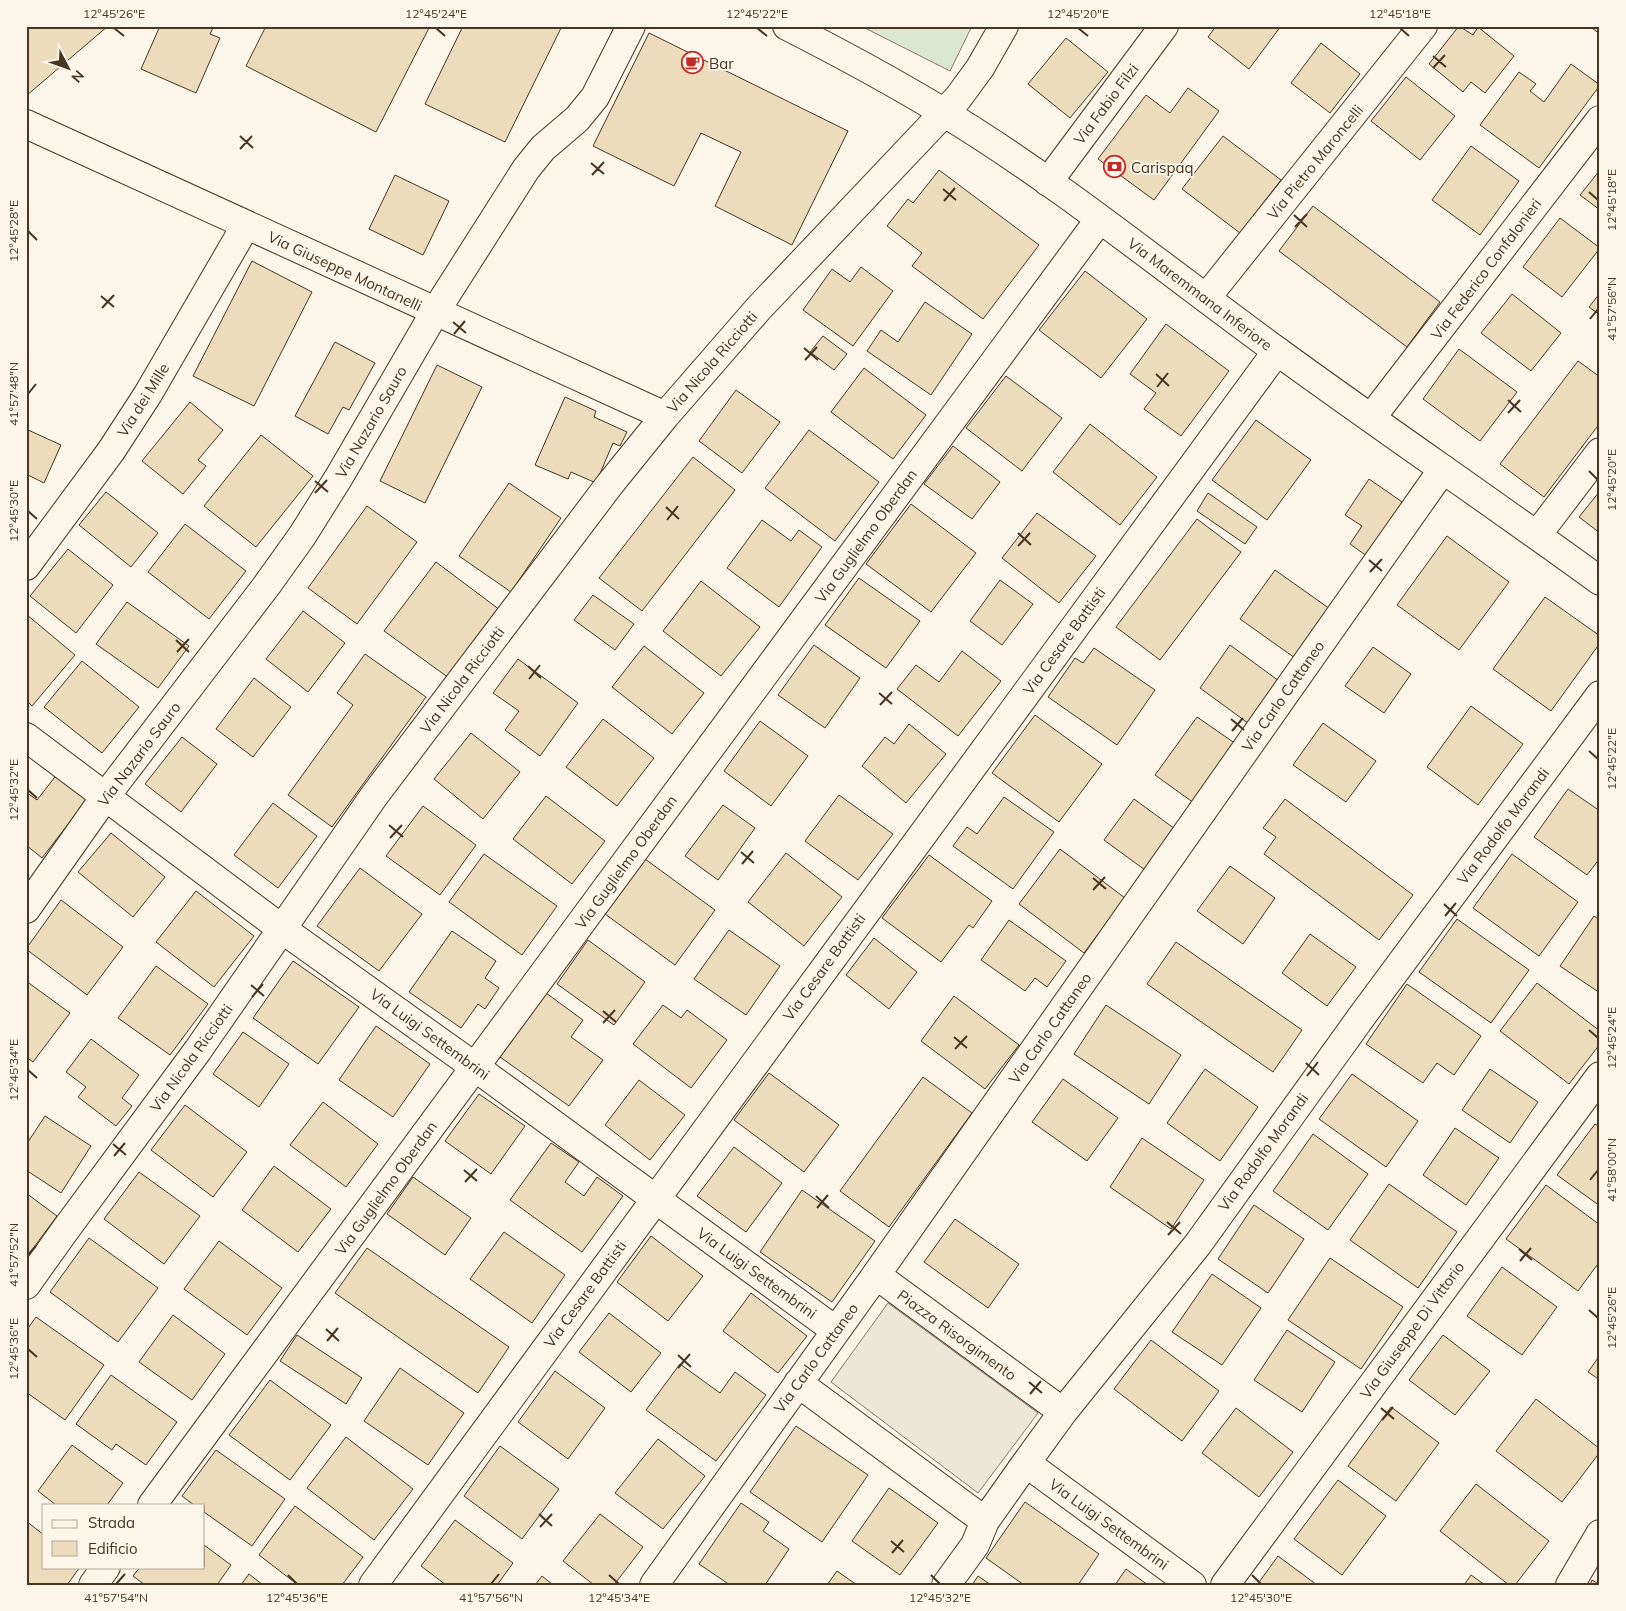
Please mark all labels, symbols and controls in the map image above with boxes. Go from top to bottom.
text: 12°45'26"E [83,6,145,21]
text: 12°45'24"E [405,6,467,21]
text: 12°45'22"E [726,6,788,21]
text: 12°45'20"E [1047,6,1109,21]
text: 12°45'18"E [1369,6,1431,21]
north arrow [42,42,92,92]
cafe icon: Bar [681,51,705,75]
place label: Bar [709,54,734,73]
street label: Via Fabio Filzi [1070,60,1142,148]
text: N [68,67,88,86]
street label: Via Pietro Maroncelli [1263,101,1367,223]
bank icon: Carispaq [1103,155,1127,179]
place label: Carispaq [1131,158,1193,177]
text: 12°45'18"E [1604,169,1619,231]
street label: Via Federico Confalonieri [1427,195,1545,343]
text: 12°45'28"E [6,200,21,262]
street label: Via Giuseppe Montanelli [265,227,425,315]
street label: Via Maremmana Inferiore [1124,233,1276,355]
text: 41°57'56"N [1604,277,1619,341]
street label: Via Nicola Ricciotti [663,307,761,417]
street label: Via dei Mille [113,360,173,440]
text: 41°57'48"N [6,362,21,426]
street label: Via Nazario Sauro [331,363,411,481]
text: 12°45'20"E [1604,449,1619,511]
street label: Via Guglielmo Oberdan [811,465,921,607]
text: 12°45'30"E [6,480,21,542]
street label: Via Cesare Battisti [1019,584,1109,698]
street label: Via Nicola Ricciotti [416,623,508,737]
street label: Via Carlo Cattaneo [1238,637,1328,755]
street label: Via Nazario Sauro [93,698,185,810]
text: 12°45'22"E [1604,728,1619,790]
text: 12°45'32"E [6,759,21,821]
street label: Via Rodolfo Morandi [1453,764,1553,888]
street label: Via Guglielmo Oberdan [571,791,681,933]
street label: Via Cesare Battisti [779,910,869,1024]
street label: Via Carlo Cattaneo [1005,969,1095,1087]
street label: Via Luigi Settembrini [367,984,493,1084]
street label: Via Nicola Ricciotti [146,1000,236,1116]
text: 12°45'24"E [1604,1007,1619,1069]
text: 12°45'34"E [6,1039,21,1101]
street label: Via Rodolfo Morandi [1214,1089,1312,1215]
street label: Via Guglielmo Oberdan [331,1117,441,1259]
text: 41°58'00"N [1604,1138,1619,1202]
text: 41°57'52"N [6,1223,21,1287]
street label: Via Luigi Settembrini [694,1223,820,1323]
street label: Via Cesare Battisti [540,1237,630,1351]
street label: Via Giuseppe Di Vittorio [1356,1258,1468,1402]
street label: Piazza Risorgimento [894,1285,1020,1385]
text: 12°45'26"E [1604,1287,1619,1349]
street label: Via Carlo Cattaneo [770,1299,862,1417]
text: 12°45'36"E [6,1318,21,1380]
street label: Via Luigi Settembrini [1046,1474,1172,1574]
legend [42,1504,205,1568]
text: Strada [88,1513,135,1532]
text: Edificio [88,1539,138,1558]
text: 41°57'54"N [84,1590,148,1605]
text: 12°45'36"E [266,1590,328,1605]
text: 41°57'56"N [459,1590,523,1605]
text: 12°45'34"E [588,1590,650,1605]
text: 12°45'32"E [909,1590,971,1605]
text: 12°45'30"E [1230,1590,1292,1605]

